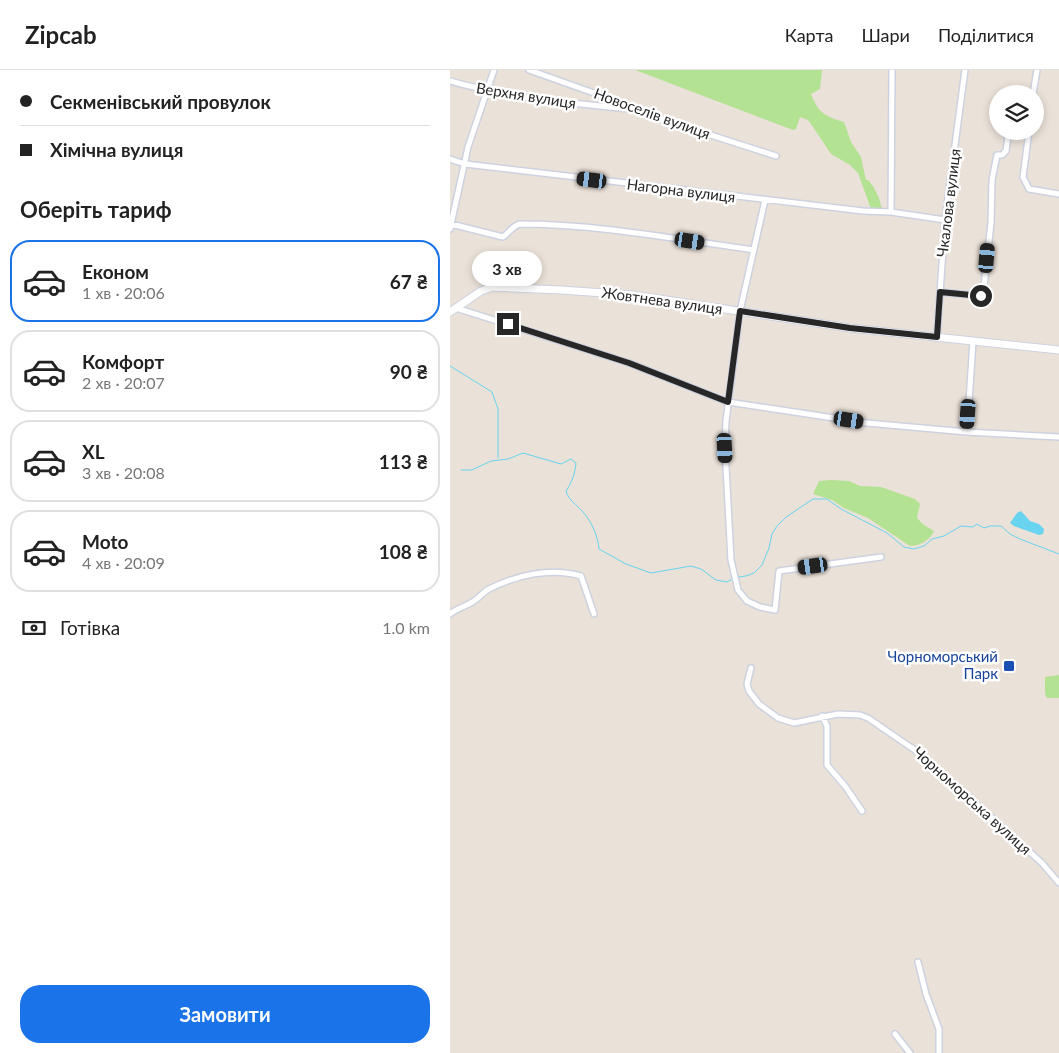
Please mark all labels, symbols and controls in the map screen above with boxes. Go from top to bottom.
text: Zipcab [25,20,97,49]
text: Карта [785,24,833,46]
text: Шари [861,24,910,46]
text: Поділитися [938,24,1034,46]
street label: Верхня вулиця [475,78,577,112]
street label: Новоселів вулиця [592,84,713,142]
map controls [989,85,1044,140]
button: layers [989,85,1044,140]
text: Секменівський провулок [50,90,271,113]
text: Хімічна вулиця [50,138,183,161]
street label: Чкалова вулиця [932,148,964,258]
car [576,171,607,189]
street label: Нагорна вулиця [626,174,736,206]
text: Оберіть тариф [20,196,172,223]
car [674,231,705,251]
car [978,242,995,274]
callout: 3 хв [473,252,543,286]
icon: car [22,259,67,304]
text: 3 хв [492,259,522,278]
text: Економ [82,260,149,283]
text: 67 ₴ [390,270,428,293]
text: 1 хв · 20:06 [82,283,165,302]
street label: Жовтнева вулиця [601,283,724,317]
route start [970,285,992,307]
route end [497,313,519,335]
icon: car [22,349,67,394]
text: Комфорт [82,350,164,373]
text: 90 ₴ [390,360,428,383]
text: 2 хв · 20:07 [82,373,165,392]
car [959,399,976,429]
car [833,410,864,430]
car [716,433,733,463]
icon: car [22,439,67,484]
text: XL [82,440,105,463]
text: 113 ₴ [379,450,428,473]
text: 3 хв · 20:08 [82,463,165,482]
icon: car [22,529,67,574]
text: Moto [82,530,128,553]
text: 108 ₴ [379,540,428,563]
text: 4 хв · 20:09 [82,553,165,572]
car [797,556,828,576]
icon: cash [20,614,48,642]
text: Готівка [60,616,120,639]
text: 1.0 km [382,618,430,637]
place label: Чорноморський Парк [888,647,998,682]
marker: Чорноморський Парк [1002,659,1016,673]
street label: Чорноморська вулиця [910,743,1035,858]
button: Замовити [20,985,430,1043]

